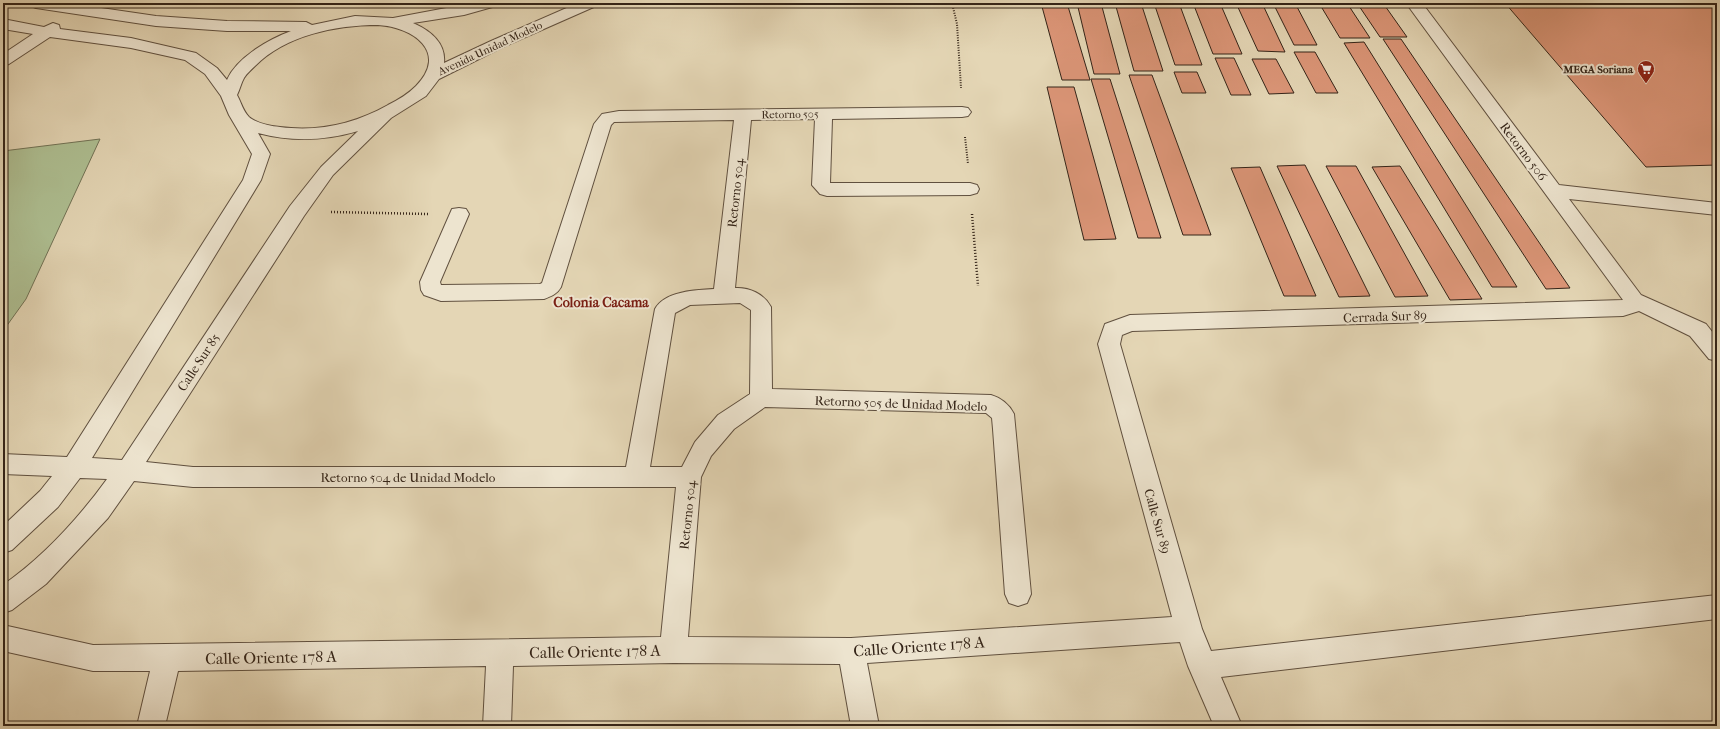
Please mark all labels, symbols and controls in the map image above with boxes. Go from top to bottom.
street label: Avenida Unidad Modelo [435,18,545,79]
supermarket icon: MEGA Soriana [1636,59,1656,84]
place label: MEGA Soriana [1562,63,1634,76]
street label: Retorno 505 [761,107,819,121]
street label: Retorno 506 [1497,119,1551,184]
street label: Retorno 504 [724,157,747,228]
district label: Colonia Cacama [553,294,649,311]
street label: Cerrada Sur 89 [1343,308,1427,325]
street label: Calle Sur 85 [174,330,223,394]
street label: Retorno 505 de Unidad Modelo [814,393,988,414]
street label: Retorno 504 de Unidad Modelo [321,470,496,485]
street label: Retorno 504 [676,479,699,550]
street label: Calle Sur 89 [1141,487,1174,555]
street label: Calle Oriente 178 A [853,632,986,661]
street label: Calle Oriente 178 A [529,641,662,662]
street label: Calle Oriente 178 A [205,647,338,668]

